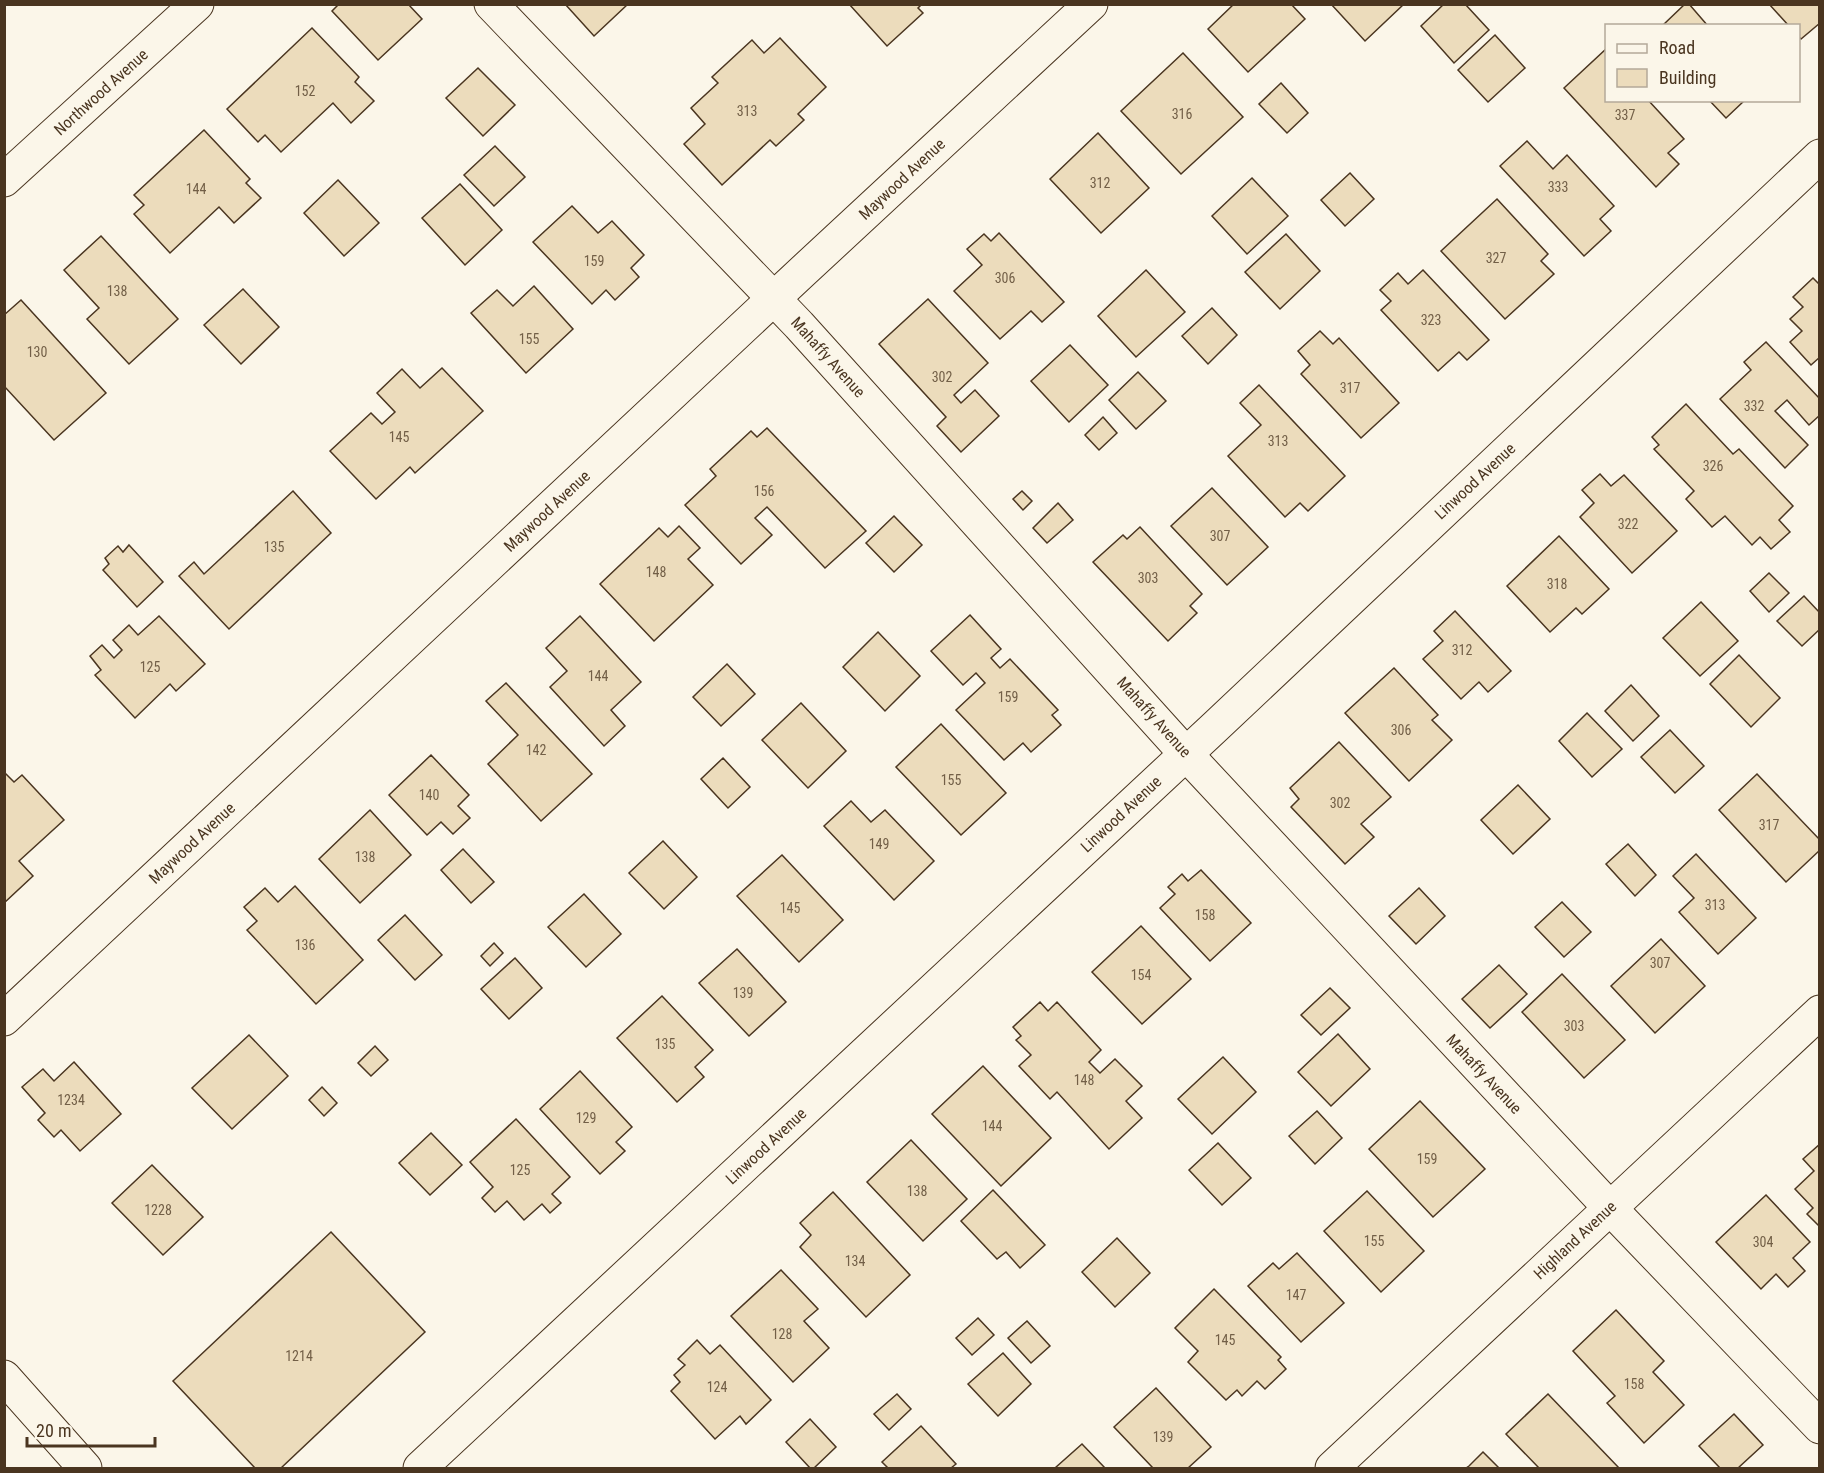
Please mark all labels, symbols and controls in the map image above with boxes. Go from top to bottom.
legend [1605,24,1800,102]
text: Road [1659,37,1695,58]
street label: Northwood Avenue [50,45,152,139]
text: Building [1659,67,1716,88]
house number: 152 [295,83,315,99]
house number: 313 [737,103,757,119]
house number: 316 [1172,106,1192,122]
house number: 337 [1615,107,1635,123]
street label: Maywood Avenue [855,134,949,224]
house number: 312 [1090,175,1110,191]
house number: 333 [1548,179,1568,195]
house number: 144 [186,181,206,197]
house number: 327 [1486,250,1506,266]
house number: 159 [584,253,604,269]
house number: 306 [995,270,1015,286]
house number: 138 [107,283,127,299]
house number: 323 [1421,312,1441,328]
street label: Mahaffy Avenue [787,313,869,401]
house number: 155 [519,331,539,347]
house number: 130 [27,344,47,360]
house number: 302 [932,369,952,385]
house number: 317 [1340,380,1360,396]
house number: 332 [1744,398,1764,414]
house number: 145 [389,429,409,445]
house number: 313 [1268,433,1288,449]
street label: Linwood Avenue [1431,439,1519,523]
house number: 326 [1703,458,1723,474]
street label: Maywood Avenue [500,466,594,556]
house number: 156 [754,483,774,499]
house number: 322 [1618,516,1638,532]
house number: 307 [1210,528,1230,544]
house number: 135 [264,539,284,555]
house number: 148 [646,564,666,580]
house number: 303 [1138,570,1158,586]
house number: 318 [1547,576,1567,592]
house number: 312 [1452,642,1472,658]
house number: 125 [140,659,160,675]
house number: 144 [588,668,608,684]
street label: Mahaffy Avenue [1113,673,1195,761]
house number: 159 [998,689,1018,705]
house number: 306 [1391,722,1411,738]
house number: 142 [526,742,546,758]
house number: 155 [941,772,961,788]
street label: Linwood Avenue [1077,772,1165,856]
house number: 140 [419,787,439,803]
house number: 302 [1330,795,1350,811]
street label: Maywood Avenue [145,798,239,888]
house number: 317 [1759,817,1779,833]
house number: 149 [869,836,889,852]
house number: 138 [355,849,375,865]
house number: 313 [1705,897,1725,913]
house number: 145 [780,900,800,916]
house number: 158 [1195,907,1215,923]
house number: 136 [295,937,315,953]
house number: 307 [1650,955,1670,971]
house number: 154 [1131,967,1151,983]
house number: 139 [733,985,753,1001]
house number: 303 [1564,1018,1584,1034]
street label: Mahaffy Avenue [1442,1030,1526,1118]
house number: 135 [655,1036,675,1052]
house number: 148 [1074,1072,1094,1088]
house number: 1234 [57,1092,85,1108]
street label: Linwood Avenue [722,1104,810,1188]
house number: 129 [576,1110,596,1126]
house number: 144 [982,1118,1002,1134]
house number: 159 [1417,1151,1437,1167]
house number: 125 [510,1162,530,1178]
house number: 138 [907,1183,927,1199]
street label: Highland Avenue [1530,1197,1620,1283]
house number: 1228 [144,1202,172,1218]
house number: 155 [1364,1233,1384,1249]
house number: 304 [1753,1234,1773,1250]
house number: 134 [845,1253,865,1269]
house number: 147 [1286,1287,1306,1303]
house number: 128 [772,1326,792,1342]
house number: 145 [1215,1332,1235,1348]
house number: 1214 [285,1348,313,1364]
house number: 158 [1624,1376,1644,1392]
house number: 124 [707,1379,727,1395]
scale bar [27,1410,154,1448]
text: 20 m [36,1420,71,1441]
house number: 139 [1153,1429,1173,1445]

